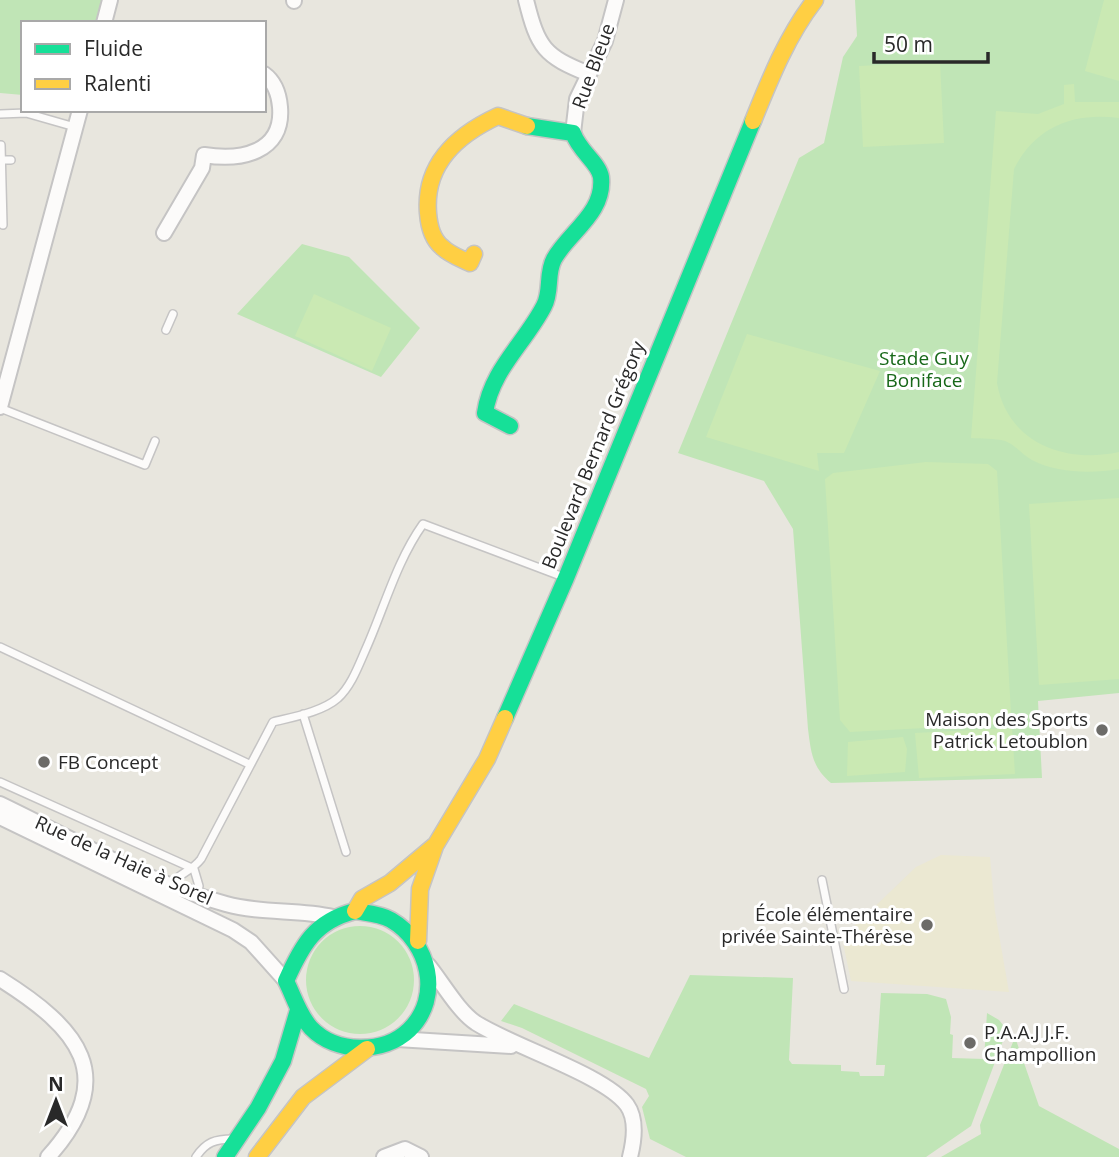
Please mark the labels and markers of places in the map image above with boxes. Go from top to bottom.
place label: Maison des Sports Patrick Letoublon [925,706,1088,754]
marker: Maison des Sports Patrick Letoublon [1094,722,1110,738]
place label: FB Concept [58,749,158,775]
marker: FB Concept [36,754,52,770]
place label: École élémentaire privée Sainte-Thérèse [721,901,913,949]
marker: École élémentaire privée Sainte-Thérèse [919,917,935,933]
place label: P.A.A.J J.F. Champollion [984,1019,1096,1067]
marker: P.A.A.J J.F. Champollion [962,1035,978,1051]

